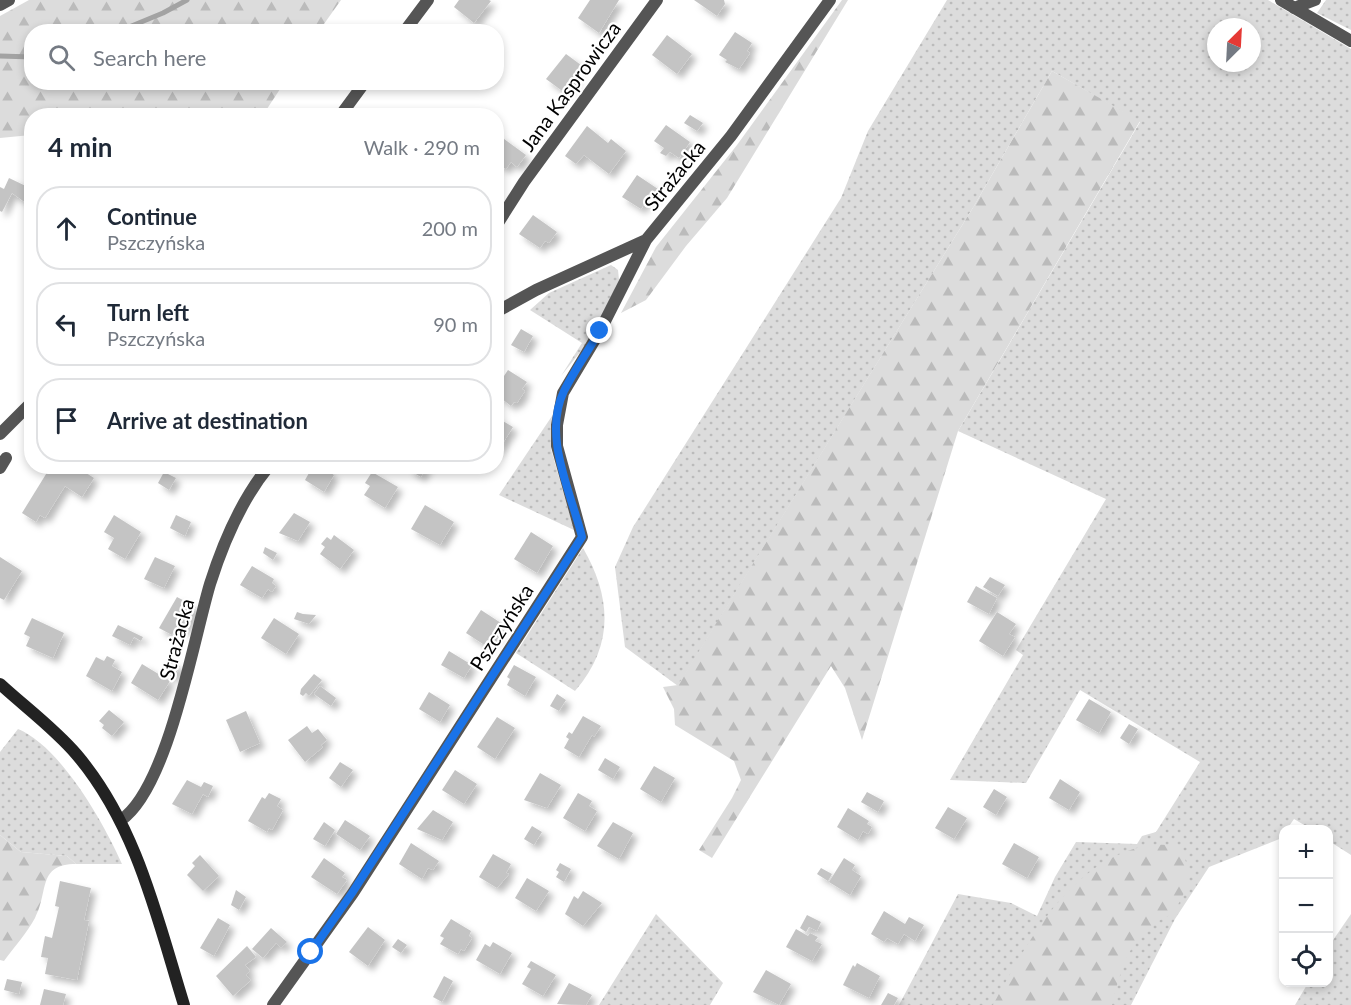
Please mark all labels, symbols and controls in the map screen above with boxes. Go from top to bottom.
street label: Jana Kasprowicza [515,17,625,155]
north arrow [1207,18,1261,72]
search box [24,24,504,90]
icon: search [45,41,78,74]
text: Search here [93,44,206,71]
text: 4 min [48,131,112,163]
text: Walk · 290 m [364,135,480,159]
street label: Strażacka [638,135,710,215]
text: Continue [107,203,197,230]
icon: ahead [50,212,83,245]
text: 200 m [422,216,478,240]
text: Pszczyńska [107,230,205,254]
text: Turn left [107,299,189,326]
icon: left [50,308,83,341]
text: 90 m [433,312,478,336]
route end [586,317,612,343]
text: Pszczyńska [107,326,205,350]
icon: arrive [50,404,83,437]
text: Arrive at destination [107,407,308,434]
street label: Pszczyńska [464,579,538,675]
street label: Strażacka [154,596,198,682]
map controls [1279,825,1333,987]
button: + [1279,825,1333,879]
button: − [1279,879,1333,933]
button: locate [1279,933,1333,987]
route start [297,938,323,964]

